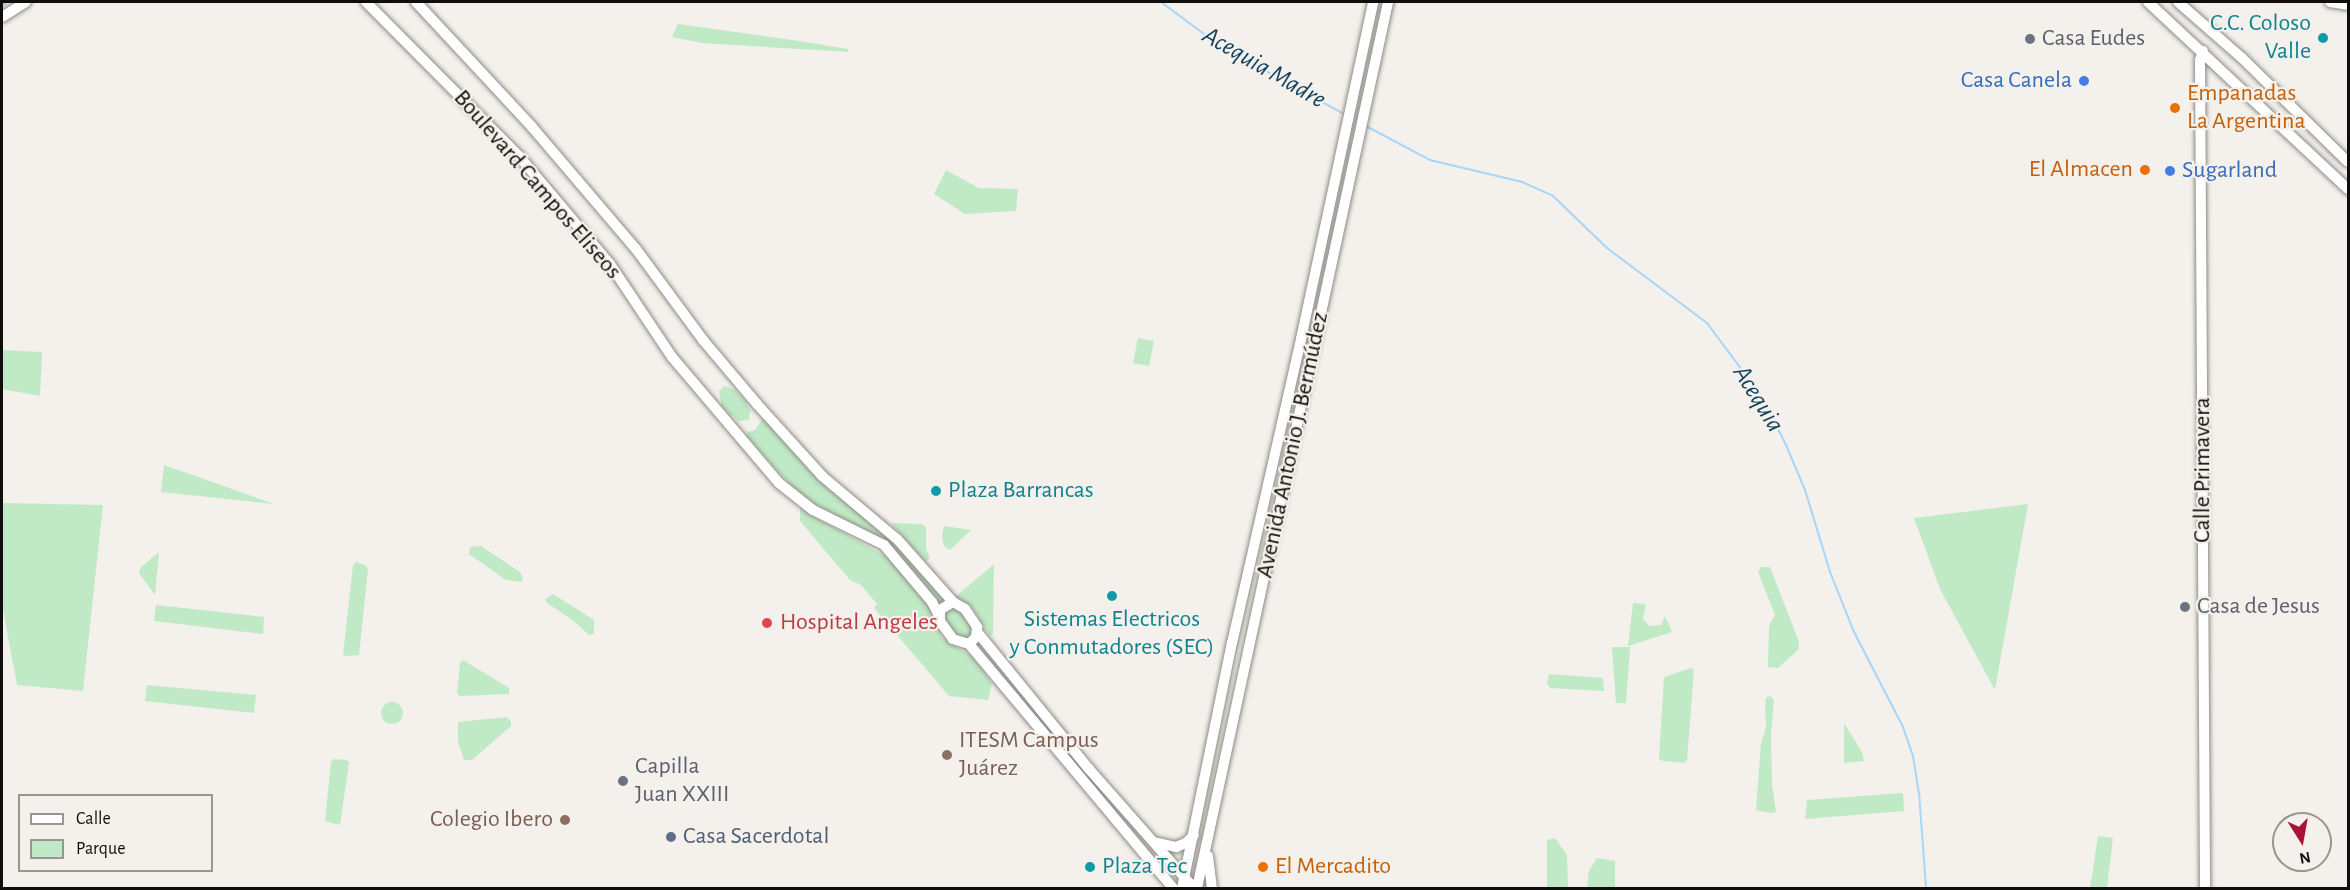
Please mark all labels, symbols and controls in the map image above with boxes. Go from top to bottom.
place label: C.C. Coloso Valle [2210,10,2311,66]
water label: Acequia Madre [1197,20,1331,116]
place label: Casa Eudes [2042,25,2145,53]
marker: C.C. Coloso Valle [2316,31,2330,45]
marker: Casa Eudes [2023,32,2037,46]
place label: Casa Canela [1961,67,2072,95]
marker: Casa Canela [2077,74,2091,88]
place label: Empanadas La Argentina [2187,80,2305,136]
street label: Boulevard Campos Eliseos [447,84,627,286]
marker: Empanadas La Argentina [2168,101,2182,115]
place label: El Almacen [2029,156,2133,184]
place label: Sugarland [2182,157,2277,185]
marker: El Almacen [2138,163,2152,177]
marker: Sugarland [2163,164,2177,178]
street label: Avenida Antonio J. Bermúdez [1251,309,1335,581]
water label: Acequia [1725,360,1791,438]
street label: Calle Primavera [2189,397,2217,543]
place label: Plaza Barrancas [948,477,1094,505]
marker: Plaza Barrancas [929,484,943,498]
marker: Sistemas Electricos y Conmutadores (SEC) [1105,589,1119,603]
place label: Casa de Jesus [2197,593,2320,621]
marker: Casa de Jesus [2178,600,2192,614]
place label: Sistemas Electricos y Conmutadores (SEC) [1010,606,1214,662]
place label: Hospital Angeles [780,609,938,637]
marker: Hospital Angeles [758,614,776,632]
place label: ITESM Campus Juárez [959,727,1099,783]
marker: ITESM Campus Juárez [940,748,954,762]
place label: Capilla Juan XXIII [635,753,729,809]
marker: Capilla Juan XXIII [616,774,630,788]
legend [18,794,213,872]
place label: Colegio Ibero [430,806,553,834]
text: Calle [76,810,111,828]
north arrow [2272,812,2332,872]
marker: Colegio Ibero [558,813,572,827]
place label: Casa Sacerdotal [683,823,829,851]
marker: Casa Sacerdotal [664,830,678,844]
text: Parque [76,840,125,858]
text: N [2298,849,2312,867]
place label: Plaza Tec [1102,853,1187,881]
place label: El Mercadito [1275,853,1391,881]
marker: Plaza Tec [1083,860,1097,874]
marker: El Mercadito [1256,860,1270,874]

